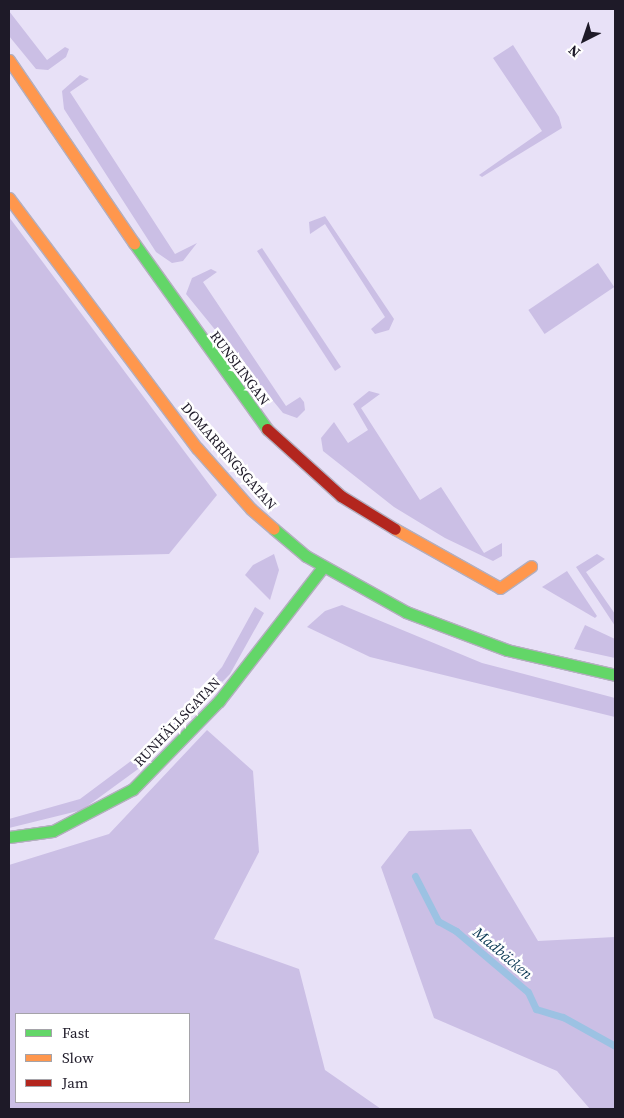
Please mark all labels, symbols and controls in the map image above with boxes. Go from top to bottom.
north arrow [559,15,609,65]
text: N [564,40,585,62]
street label: RUNSLINGAN [207,328,273,408]
street label: DOMARRINGSGATAN [178,399,280,513]
street label: RUNHÄLLSGATAN [130,674,224,770]
water label: Madbäcken [470,923,536,983]
legend [15,1013,190,1103]
text: Fast [62,1022,89,1043]
text: Slow [62,1047,94,1068]
text: Jam [62,1072,88,1093]

